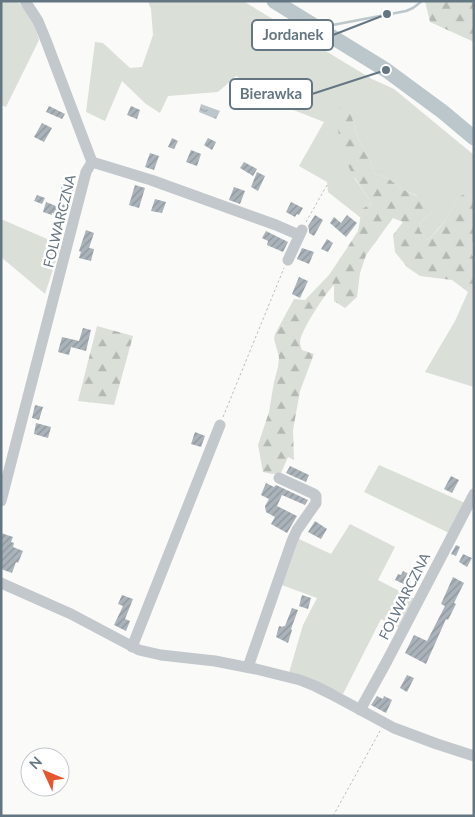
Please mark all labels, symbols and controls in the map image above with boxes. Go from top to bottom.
callout: Jordanek [252,20,333,50]
text: Jordanek [263,25,324,43]
callout: Bierawka [230,79,312,109]
text: Bierawka [240,84,302,102]
street label: FOLWARCZNA [39,172,79,269]
street label: FOLWARCZNA [375,549,433,642]
north arrow [20,747,70,797]
text: N [25,753,45,772]

